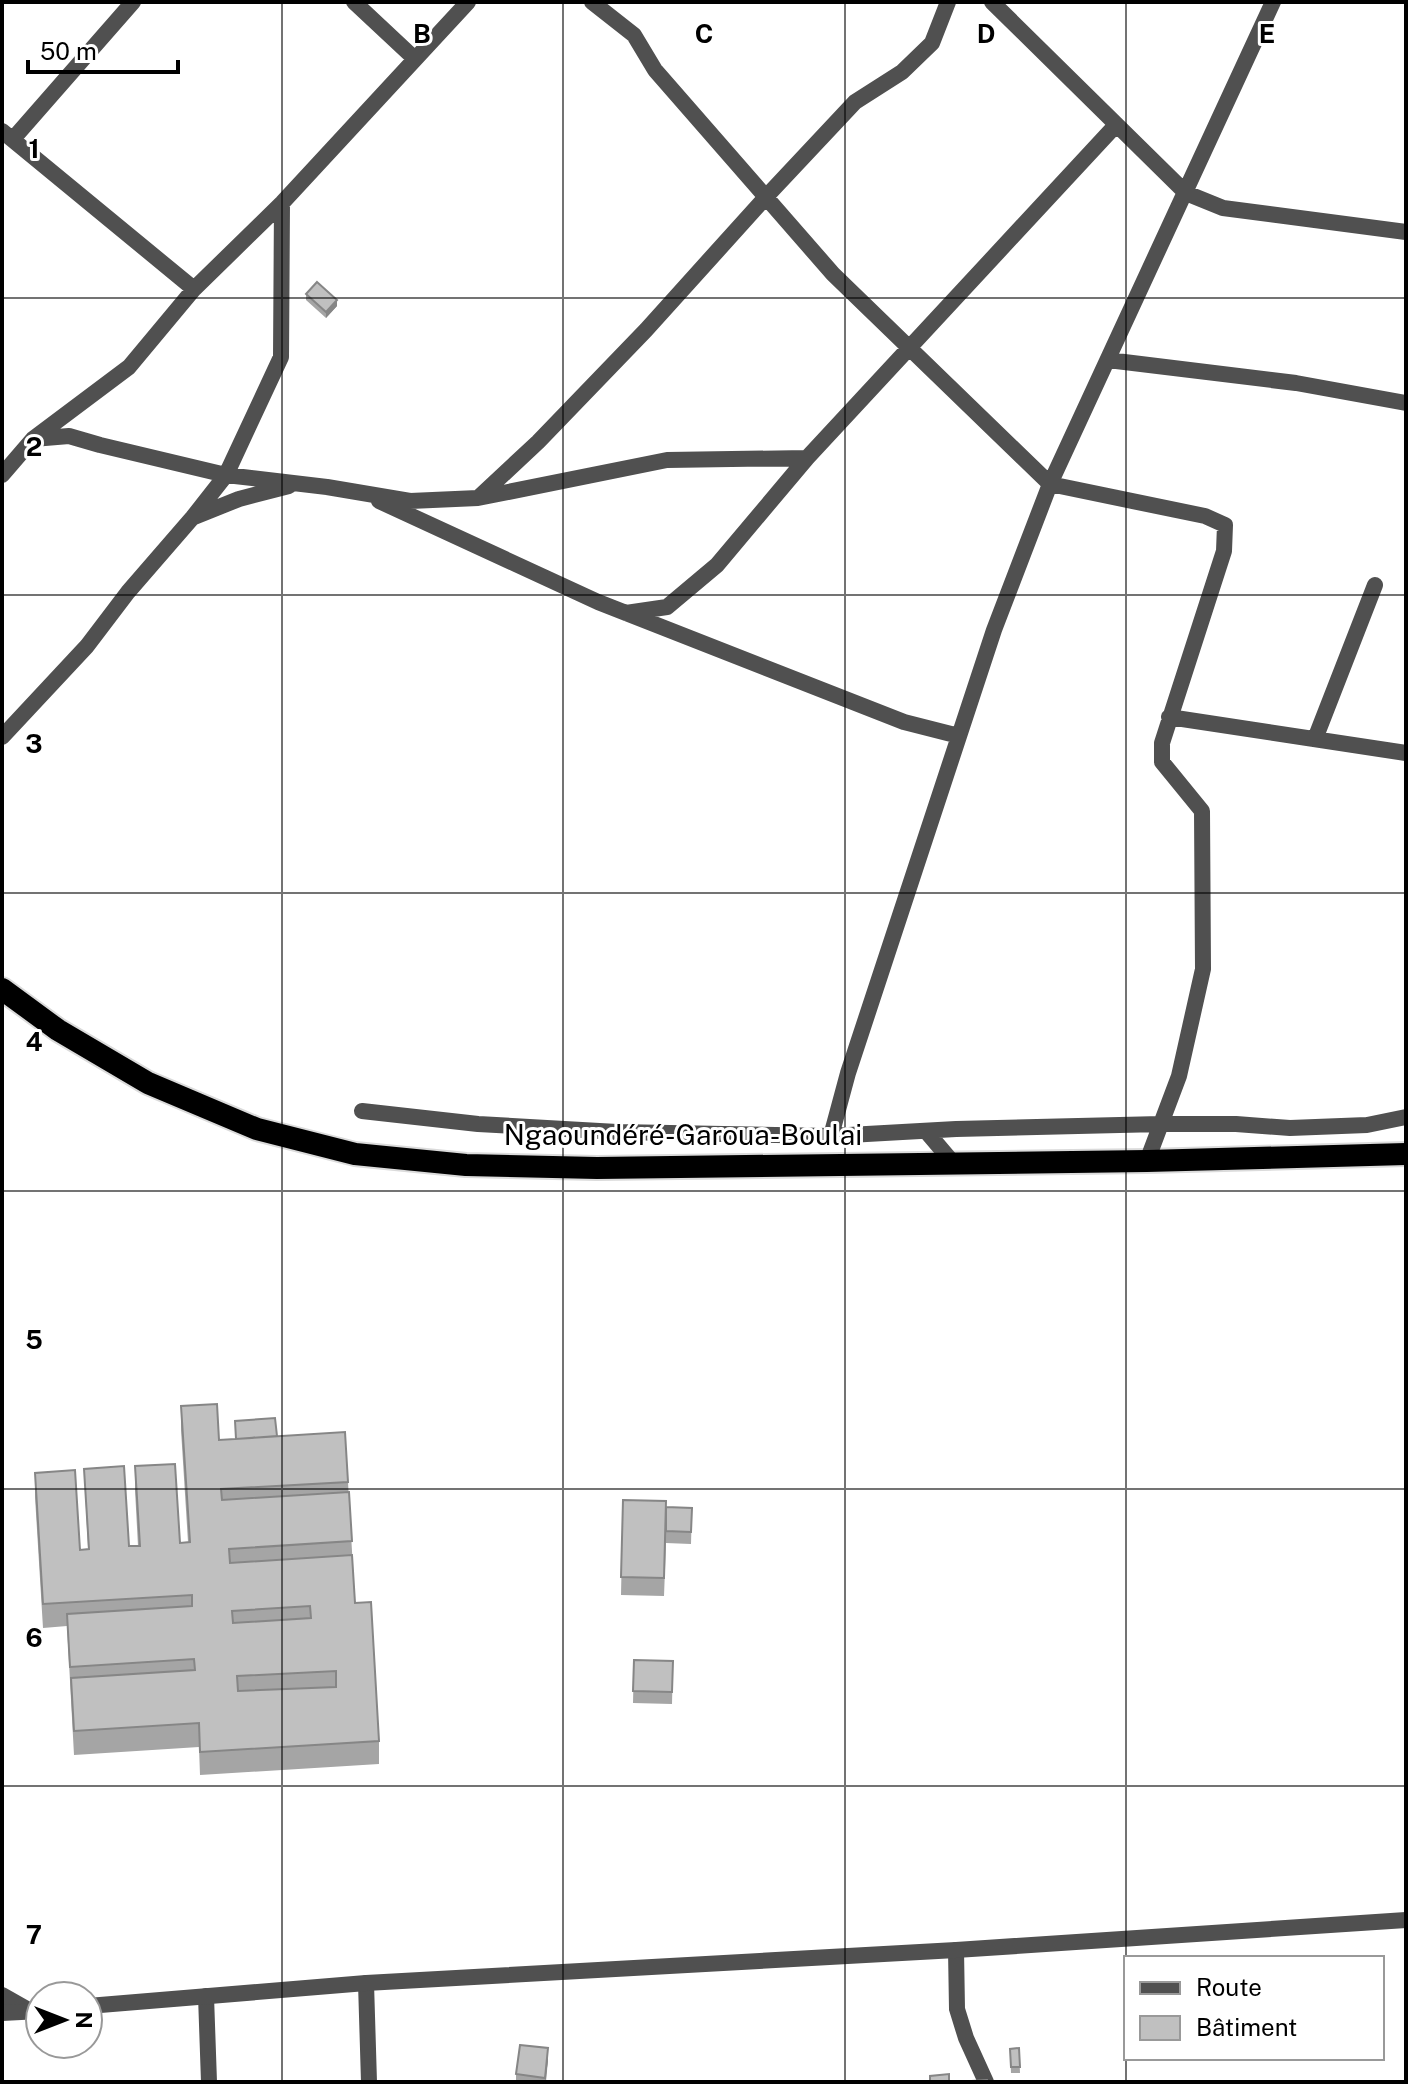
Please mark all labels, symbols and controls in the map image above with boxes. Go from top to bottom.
text: B [413,18,431,49]
text: C [695,18,713,49]
text: D [977,18,995,49]
text: E [1259,18,1275,49]
scale bar [28,24,178,74]
text: 50 m [40,37,97,65]
text: 1 [28,133,40,164]
text: 2 [26,431,42,462]
text: 3 [25,728,43,759]
text: 4 [25,1026,43,1057]
street label: Ngaoundéré-Garoua-Boulai [504,1118,862,1151]
text: 5 [25,1324,43,1355]
text: 6 [25,1622,43,1653]
text: 7 [26,1919,42,1950]
legend [1124,1956,1384,2060]
text: Route [1196,1973,1262,2001]
north arrow [24,1980,104,2060]
text: N [71,2011,97,2029]
text: Bâtiment [1196,2013,1297,2041]

